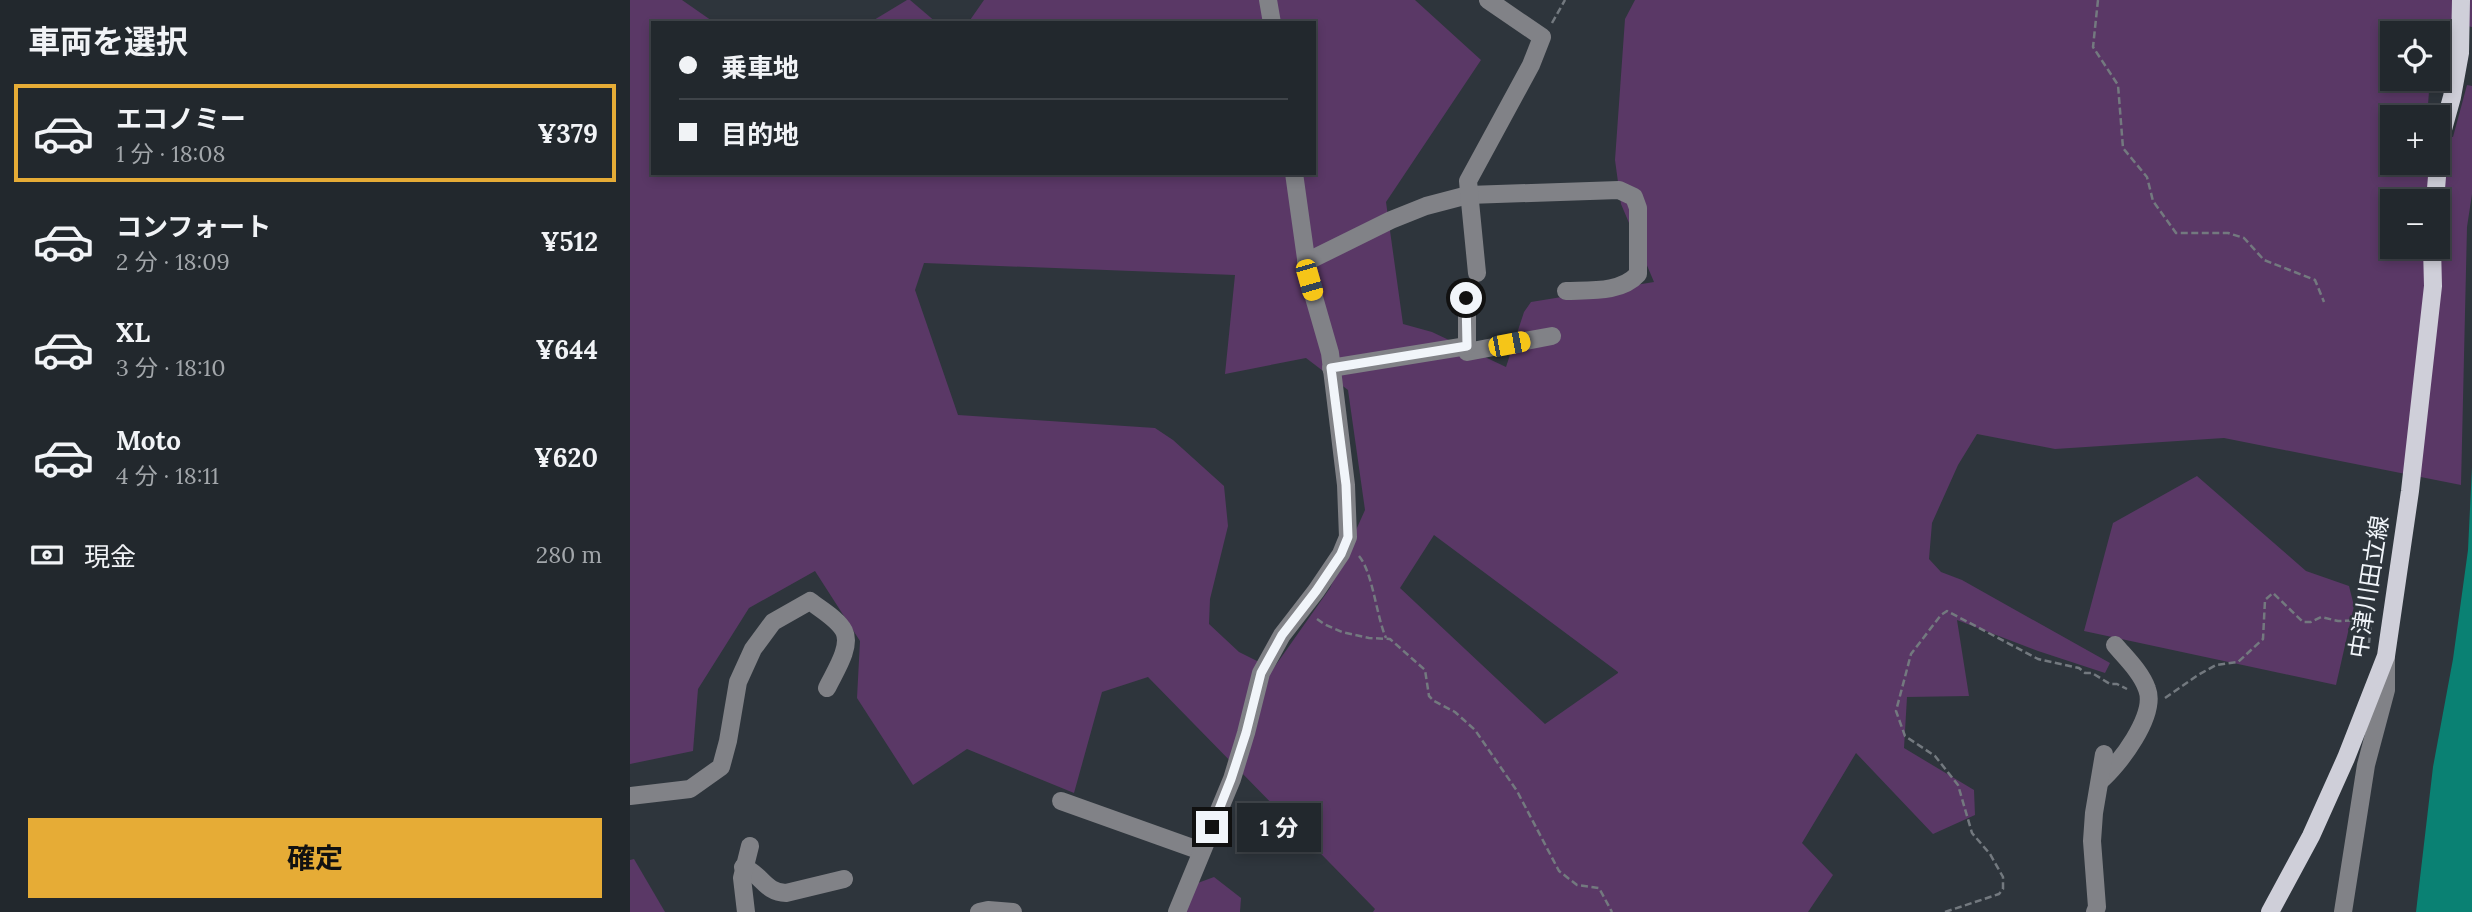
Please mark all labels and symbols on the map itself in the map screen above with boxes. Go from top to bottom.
car [1294,257,1325,303]
route start [1450,282,1482,314]
car [1487,330,1532,358]
street label: 中津川田立線 [2342,513,2395,660]
callout: 1 分 [1236,802,1320,852]
route end [1196,811,1228,843]

